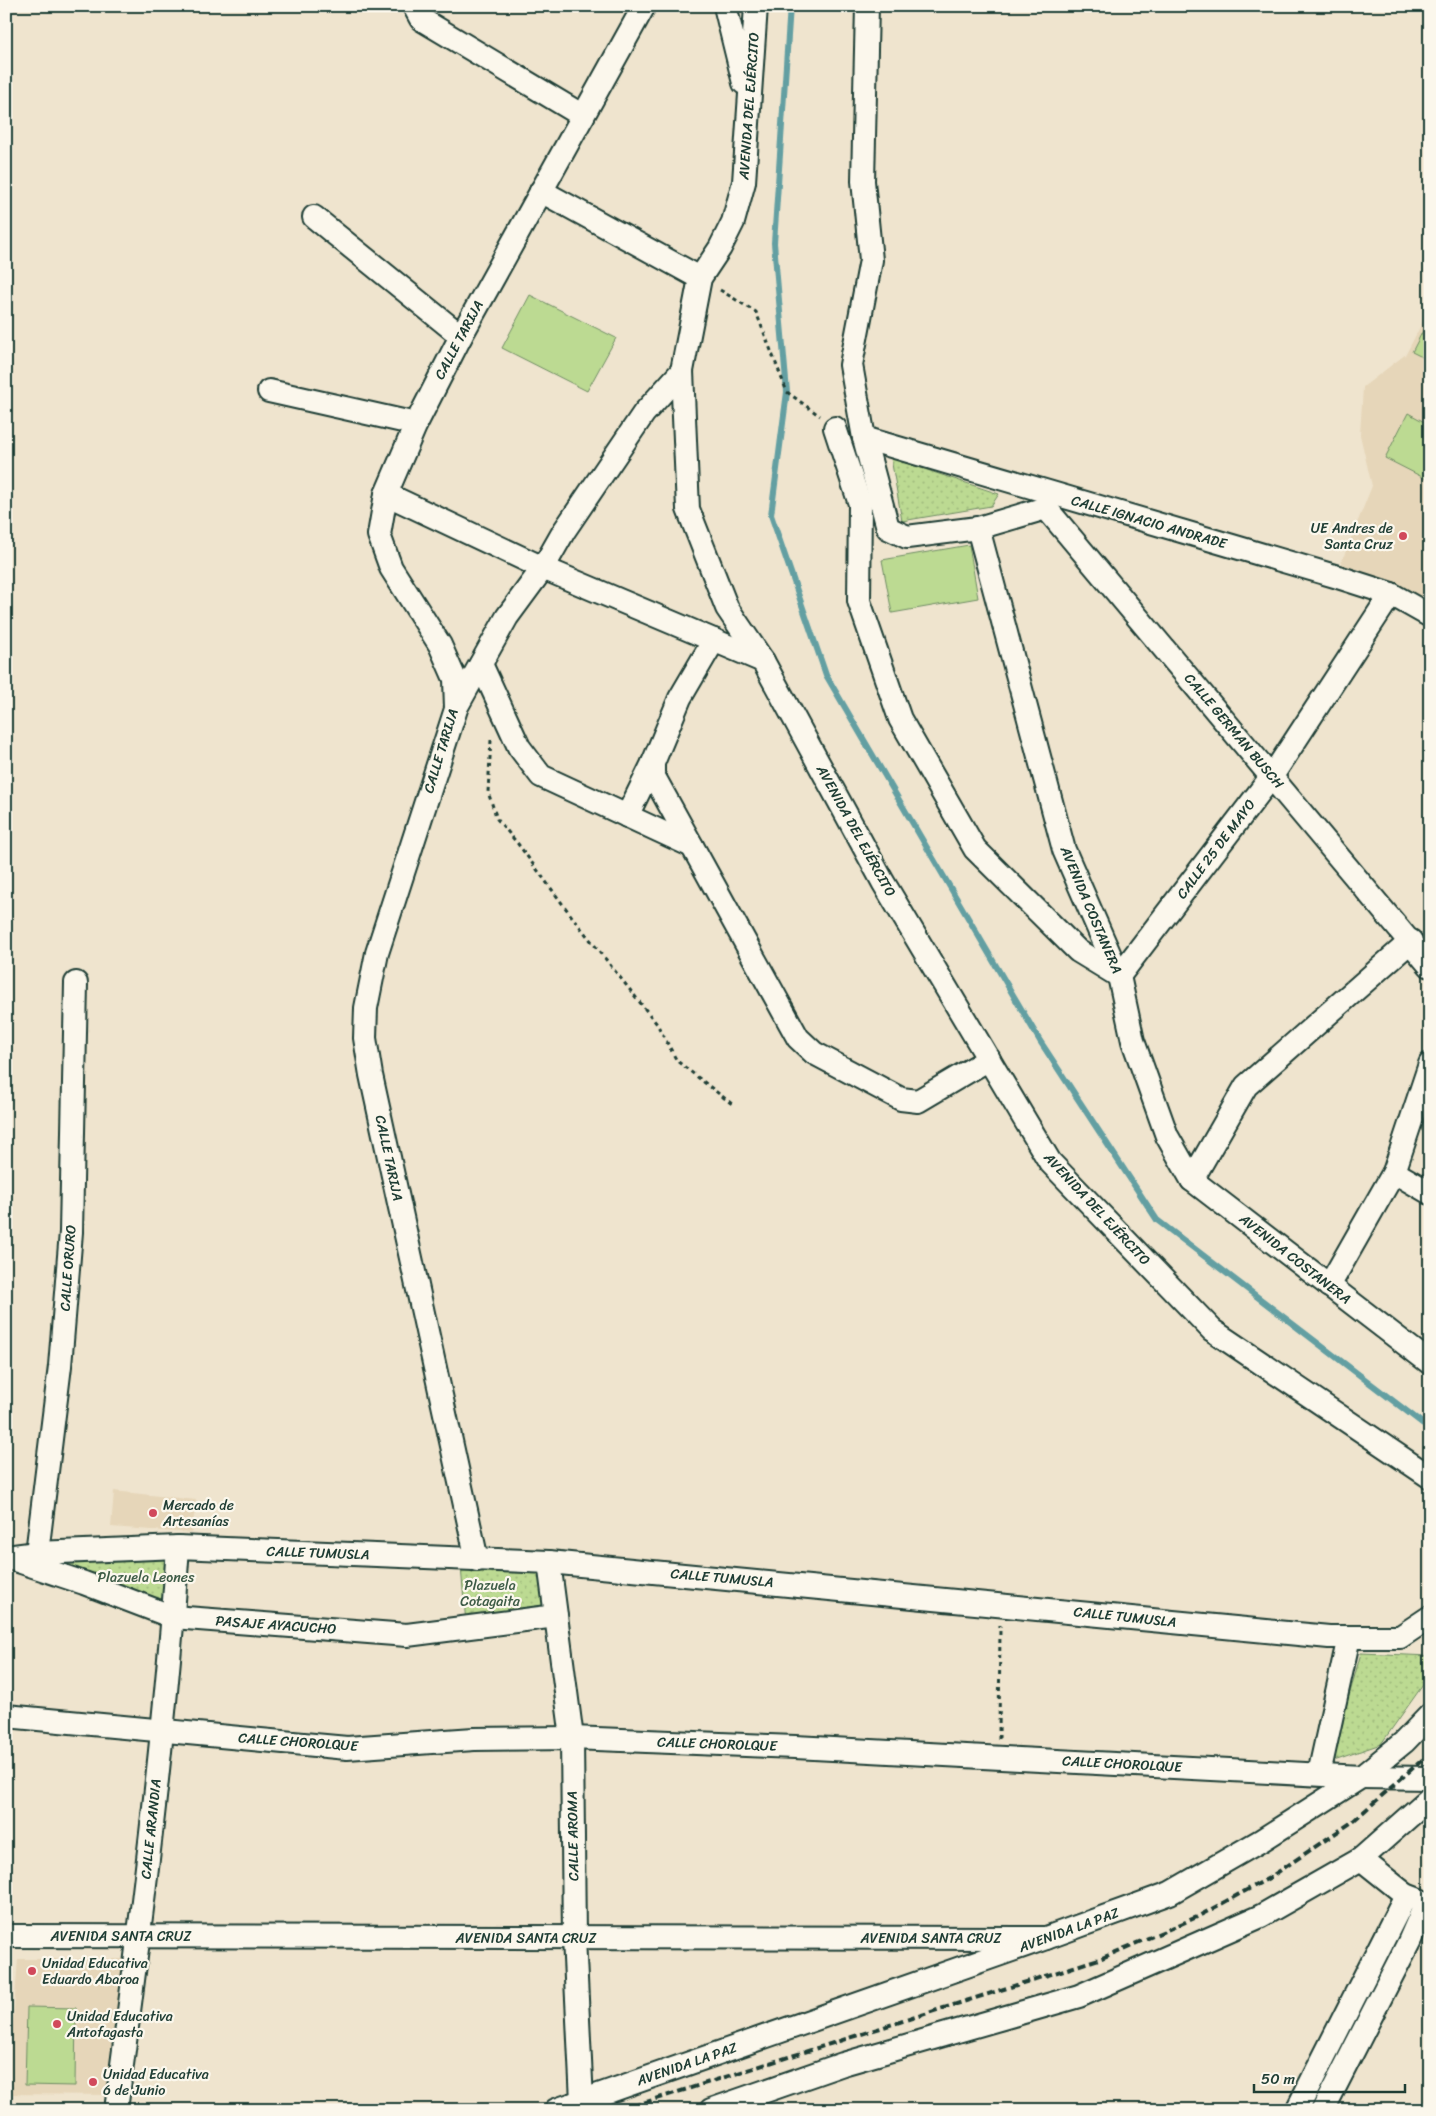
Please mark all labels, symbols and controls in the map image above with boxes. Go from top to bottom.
street label: AVENIDA DEL EJÉRCITO [731,31,767,182]
street label: CALLE TARIJA [427,296,491,384]
street label: CALLE IGNACIO ANDRADE [1068,488,1231,556]
place label: UE Andres de Santa Cruz [1311,516,1393,557]
marker: UE Andres de Santa Cruz [1397,530,1409,542]
street label: CALLE GERMAN BUSCH [1178,667,1290,795]
street label: CALLE TARIJA [416,706,466,796]
street label: AVENIDA DEL EJÉRCITO [809,759,903,902]
street label: CALLE 25 DE MAYO [1170,793,1262,905]
street label: AVENIDA COSTANERA [1052,841,1129,978]
street label: CALLE TARIJA [368,1113,410,1203]
street label: AVENIDA DEL EJÉRCITO [1037,1146,1157,1272]
street label: AVENIDA COSTANERA [1233,1206,1357,1311]
street label: CALLE ORURO [53,1224,83,1312]
place label: Mercado de Artesanías [162,1493,234,1534]
marker: Mercado de Artesanías [147,1507,159,1519]
street label: CALLE TUMUSLA [266,1539,370,1567]
street label: CALLE TUMUSLA [669,1561,775,1595]
park label: Plazuela Leones [98,1565,195,1590]
park label: Plazuela Cotagaita [460,1573,521,1614]
street label: CALLE TUMUSLA [1072,1599,1178,1635]
street label: PASAJE AYACUCHO [215,1608,337,1642]
street label: CALLE CHOROLQUE [237,1725,360,1759]
street label: CALLE CHOROLQUE [657,1729,779,1759]
street label: CALLE CHOROLQUE [1061,1748,1184,1780]
street label: CALLE ARANDIA [133,1778,169,1880]
street label: CALLE AROMA [560,1791,586,1881]
street label: AVENIDA LA PAZ [1014,1900,1123,1960]
street label: AVENIDA SANTA CRUZ [50,1924,191,1949]
street label: AVENIDA SANTA CRUZ [455,1926,596,1951]
street label: AVENIDA SANTA CRUZ [860,1926,1001,1951]
place label: Unidad Educativa Eduardo Abaroa [42,1951,148,1992]
marker: Unidad Educativa Eduardo Abaroa [26,1965,38,1977]
place label: Unidad Educativa Antofagasta [66,2004,173,2045]
marker: Unidad Educativa Antofagasta [51,2018,63,2030]
street label: AVENIDA LA PAZ [632,2035,741,2093]
scale bar [1254,2061,1405,2093]
place label: Unidad Educativa 6 de Junio [103,2062,209,2103]
text: 50 m [1261,2066,1296,2092]
marker: Unidad Educativa 6 de Junio [87,2076,99,2088]

